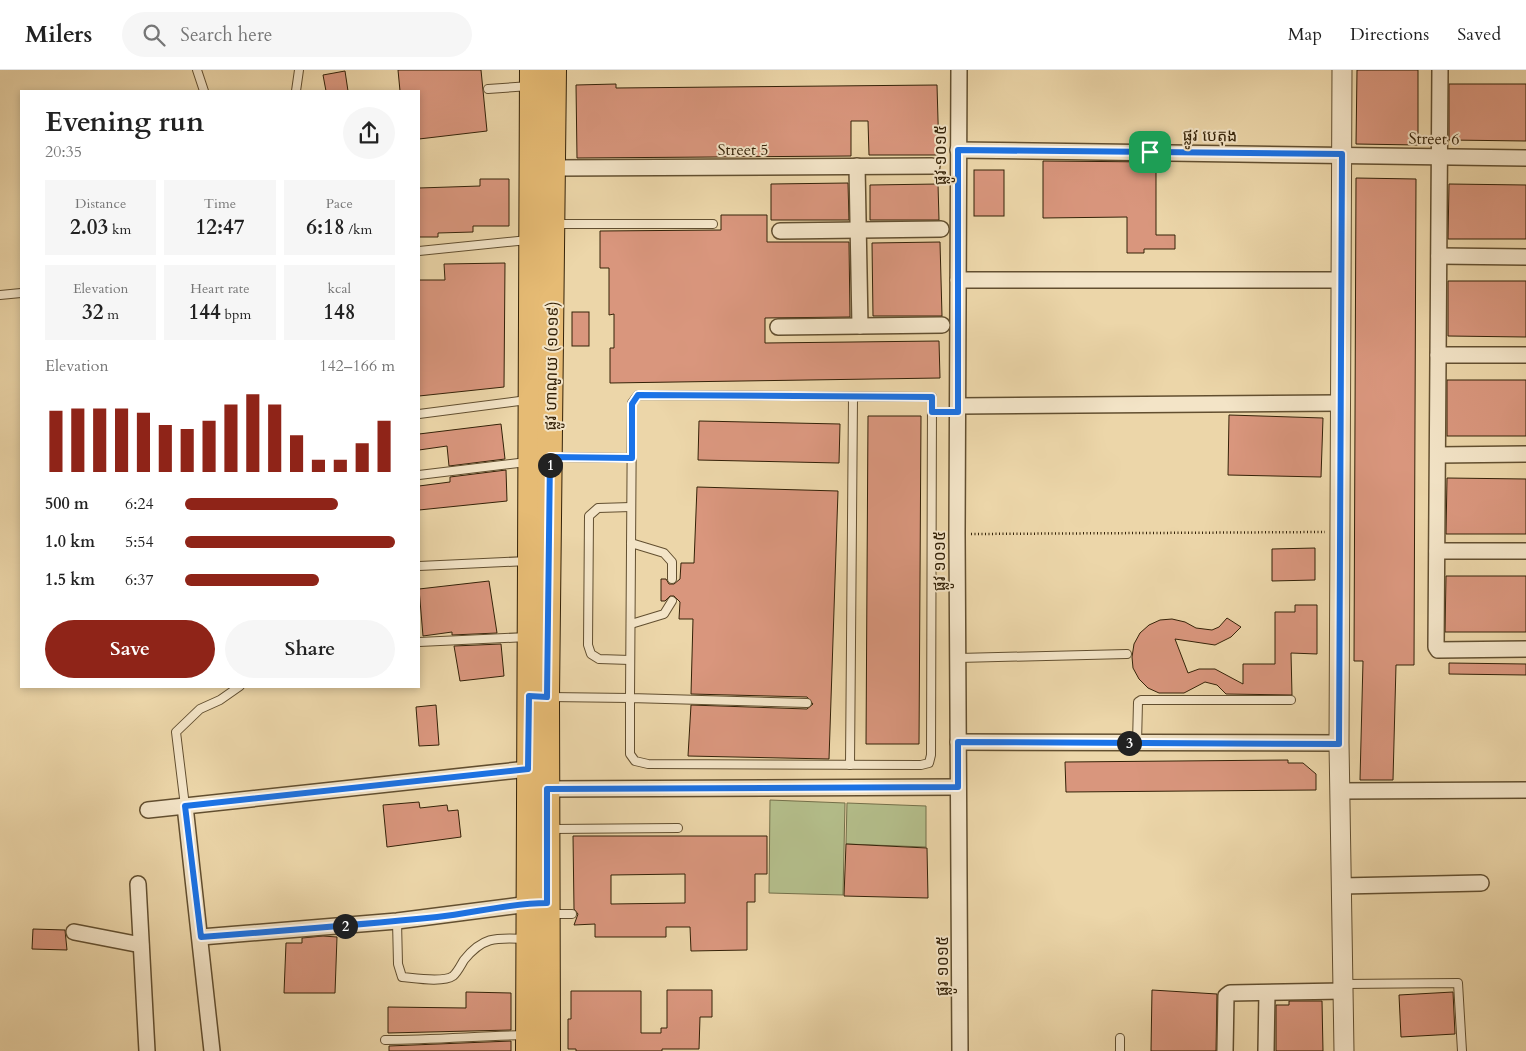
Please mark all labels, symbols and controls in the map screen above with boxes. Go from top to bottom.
search box [122,12,472,57]
text: Milers [25,18,92,51]
icon: search [140,21,168,49]
text: Search here [180,22,272,48]
text: Map [1288,22,1322,47]
text: Directions [1350,22,1429,47]
text: Saved [1457,22,1501,47]
text: Evening run [45,103,204,141]
button: share [343,107,395,159]
street label: ផ្លូវ ១០១៥ [930,125,955,185]
street label: ផ្លូវ បេតុង [1182,125,1238,150]
street label: Street 6 [1408,128,1460,150]
pin [1129,131,1171,173]
icon: arrive [1136,138,1164,166]
street label: Street 5 [718,139,768,161]
text: 20:35 [45,141,82,163]
text: Distance [75,194,126,213]
text: Time [204,194,236,213]
text: Pace [326,194,353,213]
text: 2.03 [70,213,108,242]
text: 12:47 [195,213,245,242]
text: 6:18 [306,213,345,242]
text: km [108,220,131,239]
text: /km [345,220,372,239]
text: Elevation [73,279,128,298]
text: Heart rate [190,279,250,298]
text: kcal [328,279,351,298]
text: 32 [82,298,104,327]
text: 144 [189,298,221,327]
text: 148 [323,298,355,327]
street label: ផ្លូវ ហាណូយ (១០១៩) [540,301,567,431]
text: m [104,305,119,324]
text: bpm [221,305,251,324]
text: Elevation [45,355,109,377]
text: 142–166 m [319,355,395,377]
pin: 1 [538,452,562,478]
text: 1 [547,456,554,475]
text: 500 m [45,493,89,515]
text: 6:24 [125,493,154,515]
text: 1.0 km [45,531,95,553]
text: 5:54 [125,531,154,553]
street label: ផ្លូវ ១០១៥ [929,531,954,591]
text: 1.5 km [45,569,95,591]
text: 6:37 [125,569,154,591]
button: Save [45,620,215,678]
button: Share [225,620,395,678]
pin: 3 [1116,730,1142,756]
text: 3 [1126,734,1133,753]
pin: 2 [332,914,358,938]
text: 2 [342,917,349,936]
street label: ផ្លូវ ១០១៥ [932,936,957,996]

